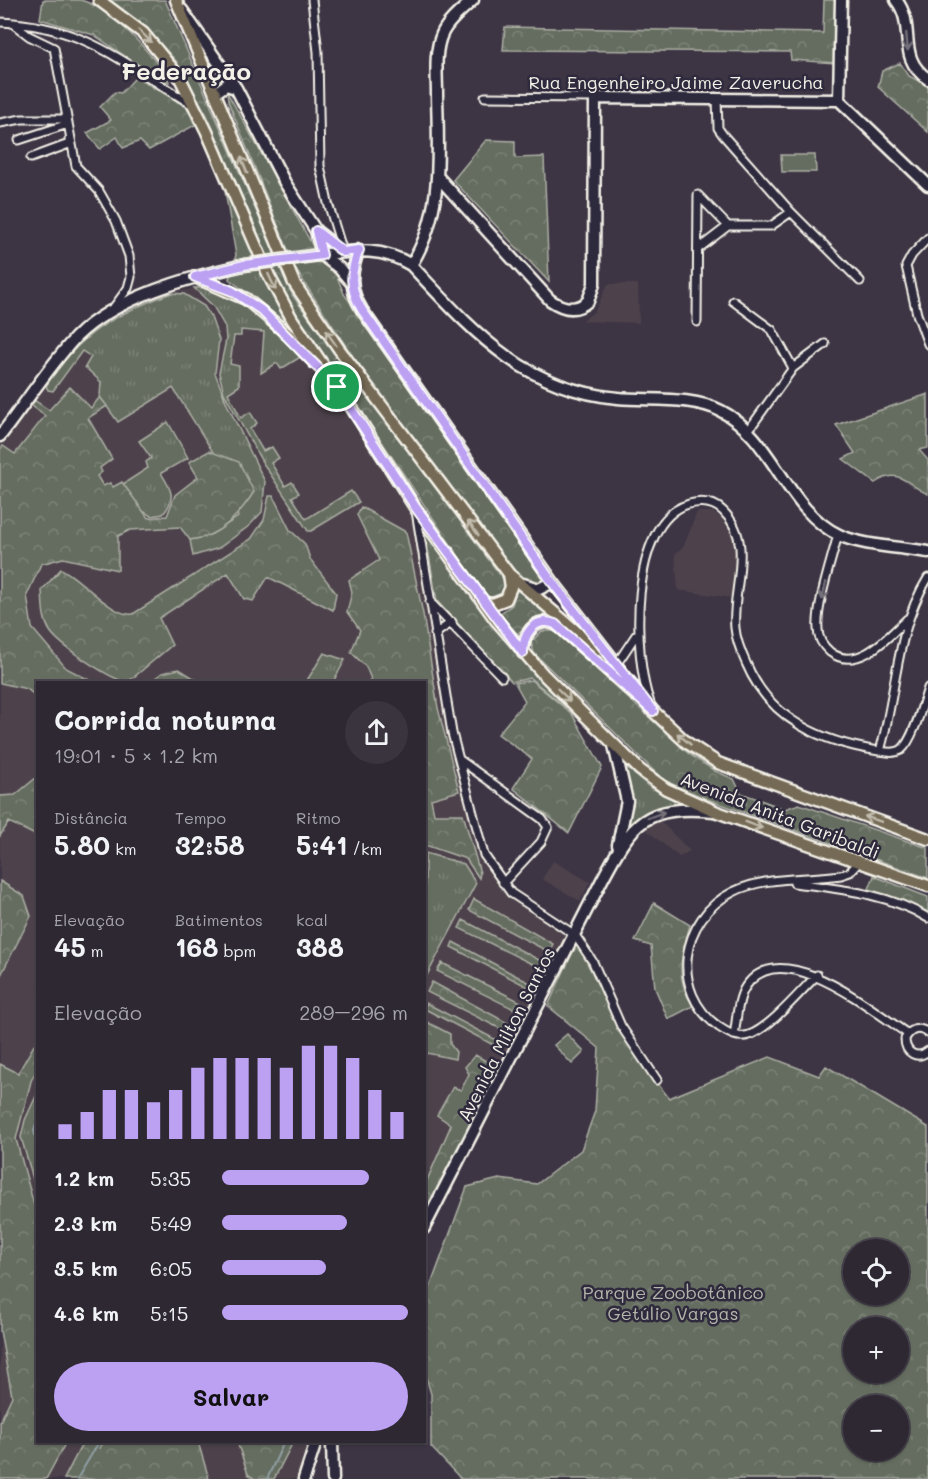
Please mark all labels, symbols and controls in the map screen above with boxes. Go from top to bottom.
one-way arrow [137,28,152,43]
one-way arrow [902,32,913,52]
district label: Federação [121,55,251,86]
street label: Rua Engenheiro Jaime Zaverucha [528,70,824,94]
one-way arrow [238,156,249,174]
one-way arrow [266,272,278,290]
one-way arrow [325,331,338,347]
pin [311,361,362,412]
icon: arrive [320,370,353,403]
one-way arrow [467,521,479,537]
one-way arrow [818,582,830,601]
one-way arrow [556,687,571,702]
button: share [345,701,408,764]
text: Corrida noturna [54,702,277,737]
one-way arrow [677,732,692,746]
text: 19:01 · 5 × 1.2 km [54,742,218,768]
street label: Avenida Anita Garibaldi [677,766,883,864]
text: Distância [54,807,128,828]
text: Tempo [175,807,226,828]
text: Ritmo [296,807,340,828]
one-way arrow [646,808,665,819]
one-way arrow [864,813,883,824]
one-way arrow [745,821,763,832]
text: 5.80 [54,828,110,862]
text: 32:58 [175,828,245,862]
text: 5:41 [296,828,347,862]
text: km [110,838,136,859]
text: /km [347,838,382,859]
text: Elevação [54,909,124,930]
text: Batimentos [175,909,263,930]
text: kcal [296,909,328,930]
text: 45 [54,930,86,964]
text: 168 [175,930,218,964]
text: 388 [296,930,344,964]
text: m [86,940,104,961]
text: bpm [218,940,256,961]
street label: Avenida Milton Santos [452,943,560,1125]
text: Elevação [54,999,142,1025]
text: 289–296 m [299,999,408,1025]
text: 1.2 km [54,1165,114,1191]
text: 5:35 [150,1165,191,1191]
text: 2.3 km [54,1210,117,1236]
text: 5:49 [150,1210,191,1236]
map controls [843,1239,909,1461]
button: locate [843,1239,909,1305]
text: 3.5 km [54,1255,118,1281]
text: 6:05 [150,1255,192,1281]
park label: Parque Zoobotânico Getúlio Vargas [582,1280,764,1325]
text: 4.6 km [54,1300,119,1326]
text: 5:15 [150,1300,188,1326]
button: + [843,1317,909,1383]
button: Salvar [54,1362,408,1431]
button: − [843,1395,909,1461]

